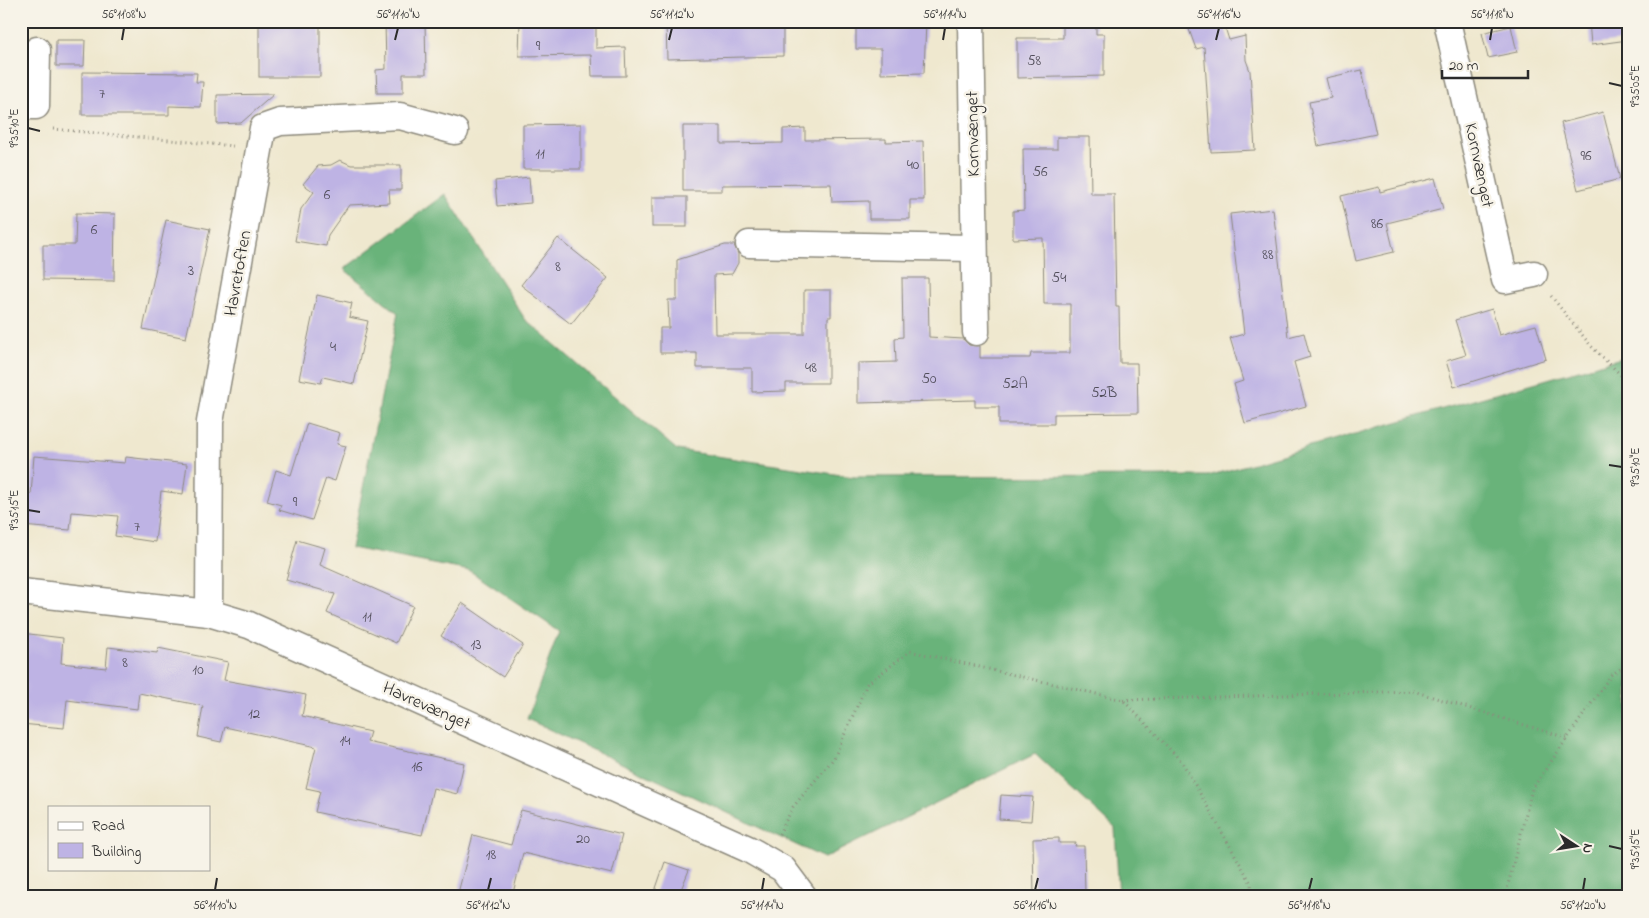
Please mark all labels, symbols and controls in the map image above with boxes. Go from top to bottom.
text: 56°11'08"N [102,6,146,24]
text: 56°11'10"N [376,6,420,24]
text: 56°11'12"N [650,6,694,24]
text: 56°11'14"N [923,6,967,24]
text: 56°11'16"N [1197,6,1241,24]
text: 56°11'18"N [1470,6,1514,24]
house number: 9 [536,35,541,57]
scale bar [1442,48,1528,80]
house number: 58 [1027,50,1041,72]
text: 20 m [1449,55,1479,77]
text: 9°35'05"E [1627,65,1645,107]
house number: 7 [99,83,105,105]
street label: Kornvænget [960,91,989,177]
text: 9°35'10"E [6,109,24,148]
street label: Kornvænget [1455,121,1500,210]
house number: 11 [535,143,545,165]
house number: 96 [1580,145,1592,167]
house number: 40 [907,154,920,176]
house number: 56 [1032,161,1048,183]
house number: 6 [324,184,331,206]
house number: 86 [1371,213,1384,235]
house number: 6 [91,219,98,241]
street label: Havretoften [219,228,259,318]
house number: 88 [1262,244,1274,266]
house number: 8 [555,256,561,278]
house number: 3 [188,260,194,282]
house number: 54 [1052,267,1066,289]
house number: 4 [330,336,336,358]
house number: 48 [805,357,817,379]
house number: 50 [921,368,937,390]
house number: 52A [1002,373,1028,395]
house number: 52B [1091,382,1117,404]
text: 9°35'10"E [1627,448,1645,487]
text: 9°35'15"E [6,490,24,530]
house number: 9 [293,491,298,513]
house number: 7 [134,516,140,538]
house number: 11 [362,606,372,628]
house number: 13 [471,634,481,656]
house number: 8 [122,652,128,674]
house number: 10 [192,659,204,681]
street label: Havrevænget [378,676,474,739]
house number: 12 [248,703,261,725]
house number: 14 [340,730,350,752]
house number: 16 [411,756,423,778]
legend [48,806,210,870]
text: Road [92,815,125,837]
north arrow [1552,820,1602,870]
house number: 20 [576,828,590,850]
text: 9°35'15"E [1627,829,1645,869]
text: Building [91,841,141,864]
text: N [1576,842,1599,855]
house number: 18 [486,844,497,866]
text: 56°11'10"N [193,897,237,915]
text: 56°11'12"N [466,897,510,915]
text: 56°11'14"N [740,897,784,915]
text: 56°11'16"N [1013,897,1057,915]
text: 56°11'18"N [1287,897,1331,915]
text: 56°11'20"N [1560,897,1606,915]

